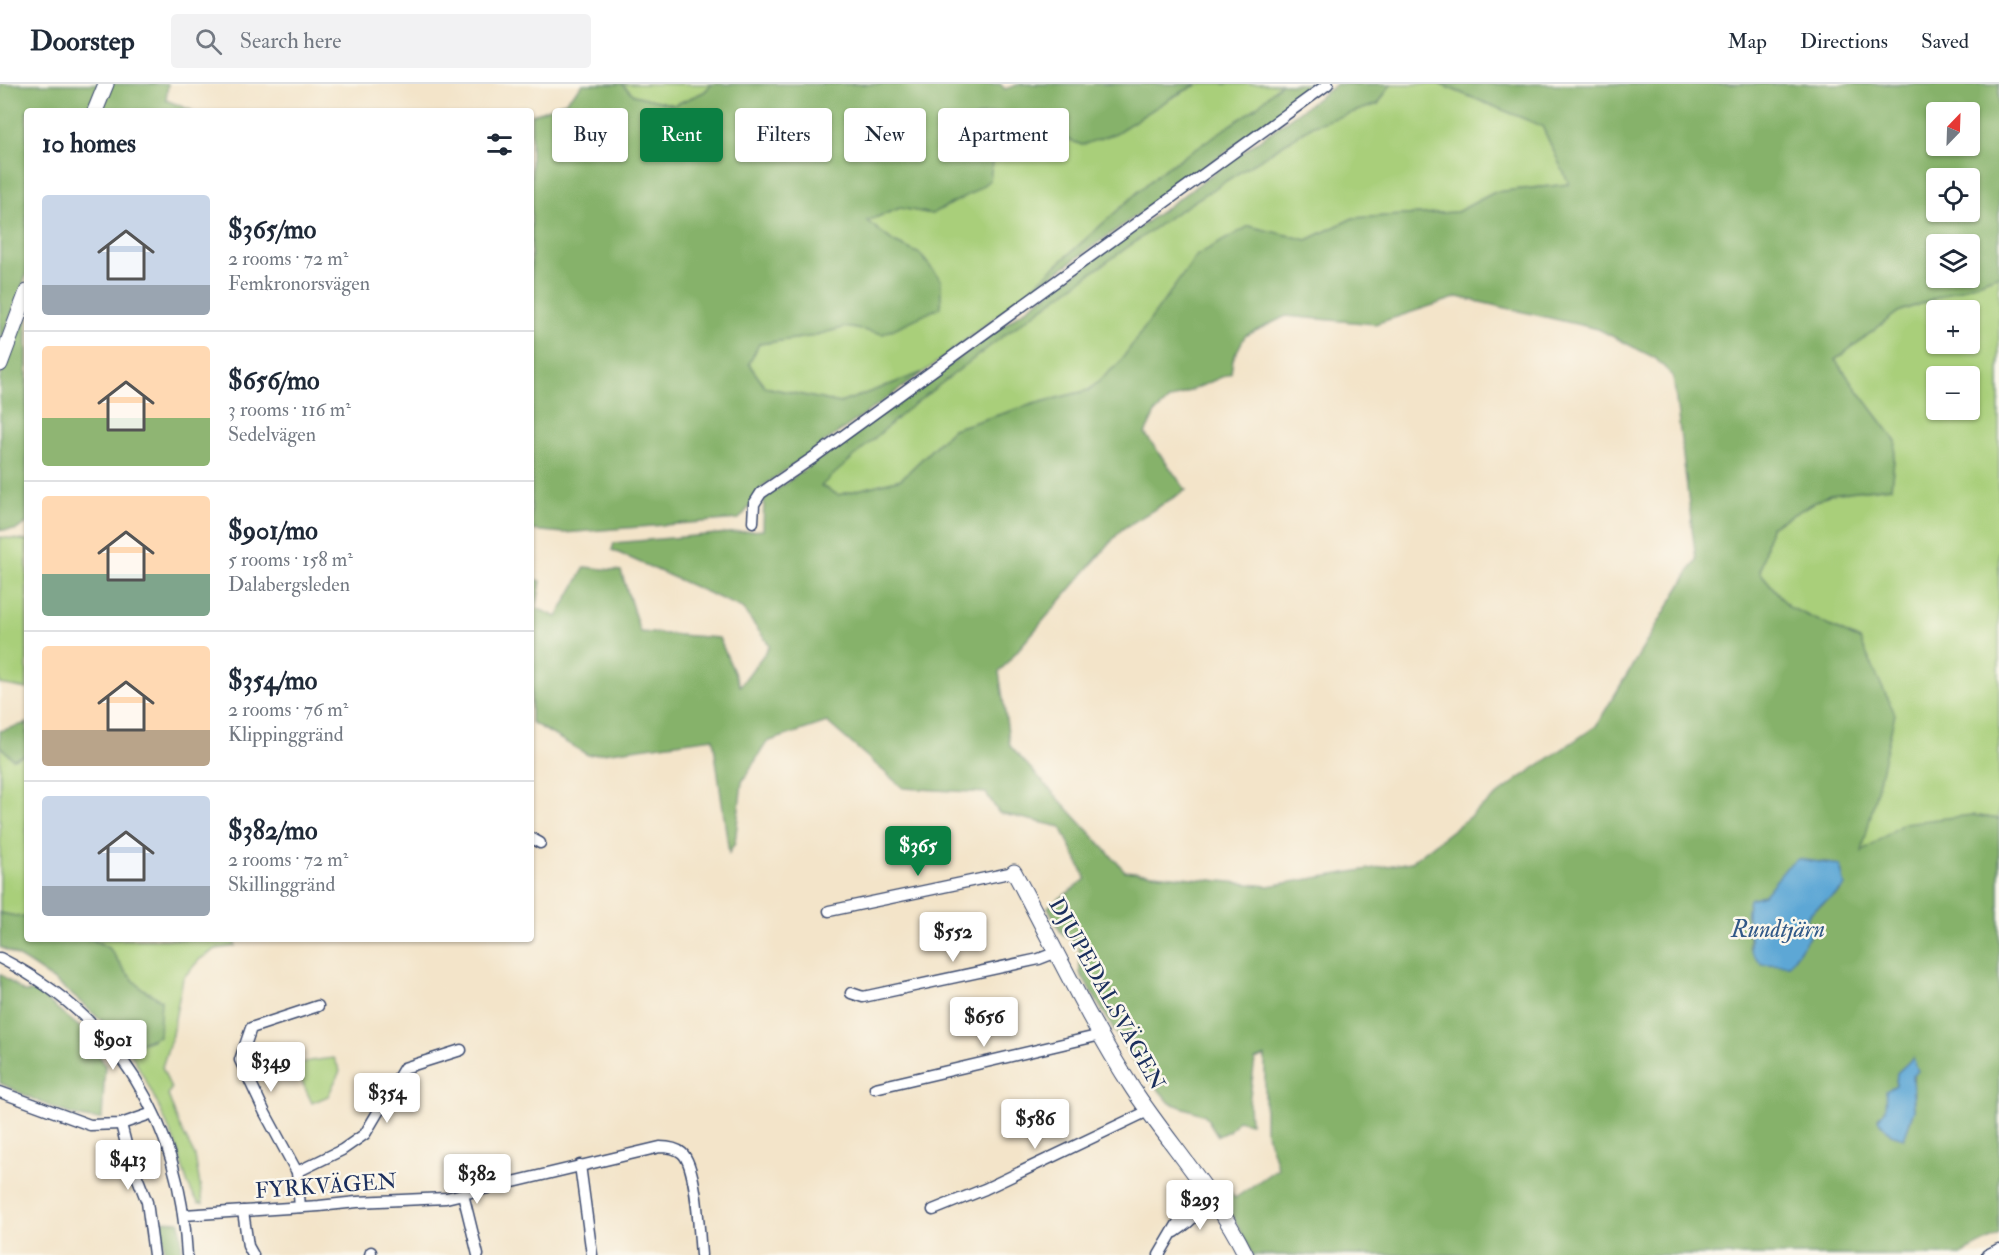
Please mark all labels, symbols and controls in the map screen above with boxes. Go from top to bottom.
search box [171,14,591,68]
text: Doorstep [30,24,135,59]
icon: search [192,25,225,58]
text: Search here [240,27,341,55]
text: Map [1727,28,1767,55]
text: Directions [1800,28,1888,55]
text: Saved [1921,28,1969,55]
north arrow [1926,102,1980,156]
map controls [1926,102,1980,420]
chip: Buy [552,108,628,162]
chip: Rent [640,108,723,162]
chip: Filters [735,108,832,162]
chip: New [844,108,926,162]
chip: Apartment [938,108,1069,162]
text: 10 homes [42,128,136,160]
icon: filters [483,128,516,161]
button: locate [1926,168,1980,222]
text: $365/mo [228,214,316,246]
icon: home [90,219,162,291]
button: layers [1926,234,1980,288]
text: 2 rooms · 72 m² [228,246,348,271]
text: Femkronorsvägen [228,271,370,296]
button: + [1926,300,1980,354]
text: $656/mo [228,365,320,397]
button: − [1926,366,1980,420]
icon: home [90,370,162,442]
text: 3 rooms · 116 m² [228,397,351,422]
text: Sedelvägen [228,422,316,447]
text: $901/mo [228,515,318,547]
icon: home [90,520,162,592]
text: 5 rooms · 158 m² [228,547,353,572]
text: Dalabergsleden [228,572,350,597]
text: $354/mo [228,665,317,697]
icon: home [90,670,162,742]
text: 2 rooms · 76 m² [228,697,348,722]
text: Klippinggränd [228,722,344,747]
text: $382/mo [228,815,317,847]
icon: home [90,820,162,892]
pin: $365 [882,826,954,877]
text: $365 [899,833,937,858]
text: 2 rooms · 72 m² [228,847,348,872]
text: Skillinggränd [228,872,335,897]
street label: DJUPEDALSVÄGEN [1042,893,1172,1095]
pin: $552 [917,912,989,963]
water label: Rundtjärn [1730,914,1825,945]
text: $552 [934,919,972,944]
pin: $656 [948,997,1020,1048]
text: $656 [964,1004,1004,1029]
pin: $901 [77,1020,149,1071]
text: $901 [94,1027,132,1052]
pin: $349 [235,1042,307,1093]
text: $349 [251,1049,291,1074]
pin: $354 [351,1073,423,1124]
text: $354 [368,1080,406,1105]
pin: $586 [999,1099,1071,1150]
text: $586 [1015,1106,1055,1131]
pin: $413 [92,1140,164,1191]
text: $413 [110,1147,146,1172]
pin: $382 [441,1154,513,1205]
text: $382 [458,1161,496,1186]
street label: FYRKVÄGEN [254,1167,398,1205]
pin: $293 [1164,1180,1236,1231]
text: $293 [1180,1187,1220,1212]

